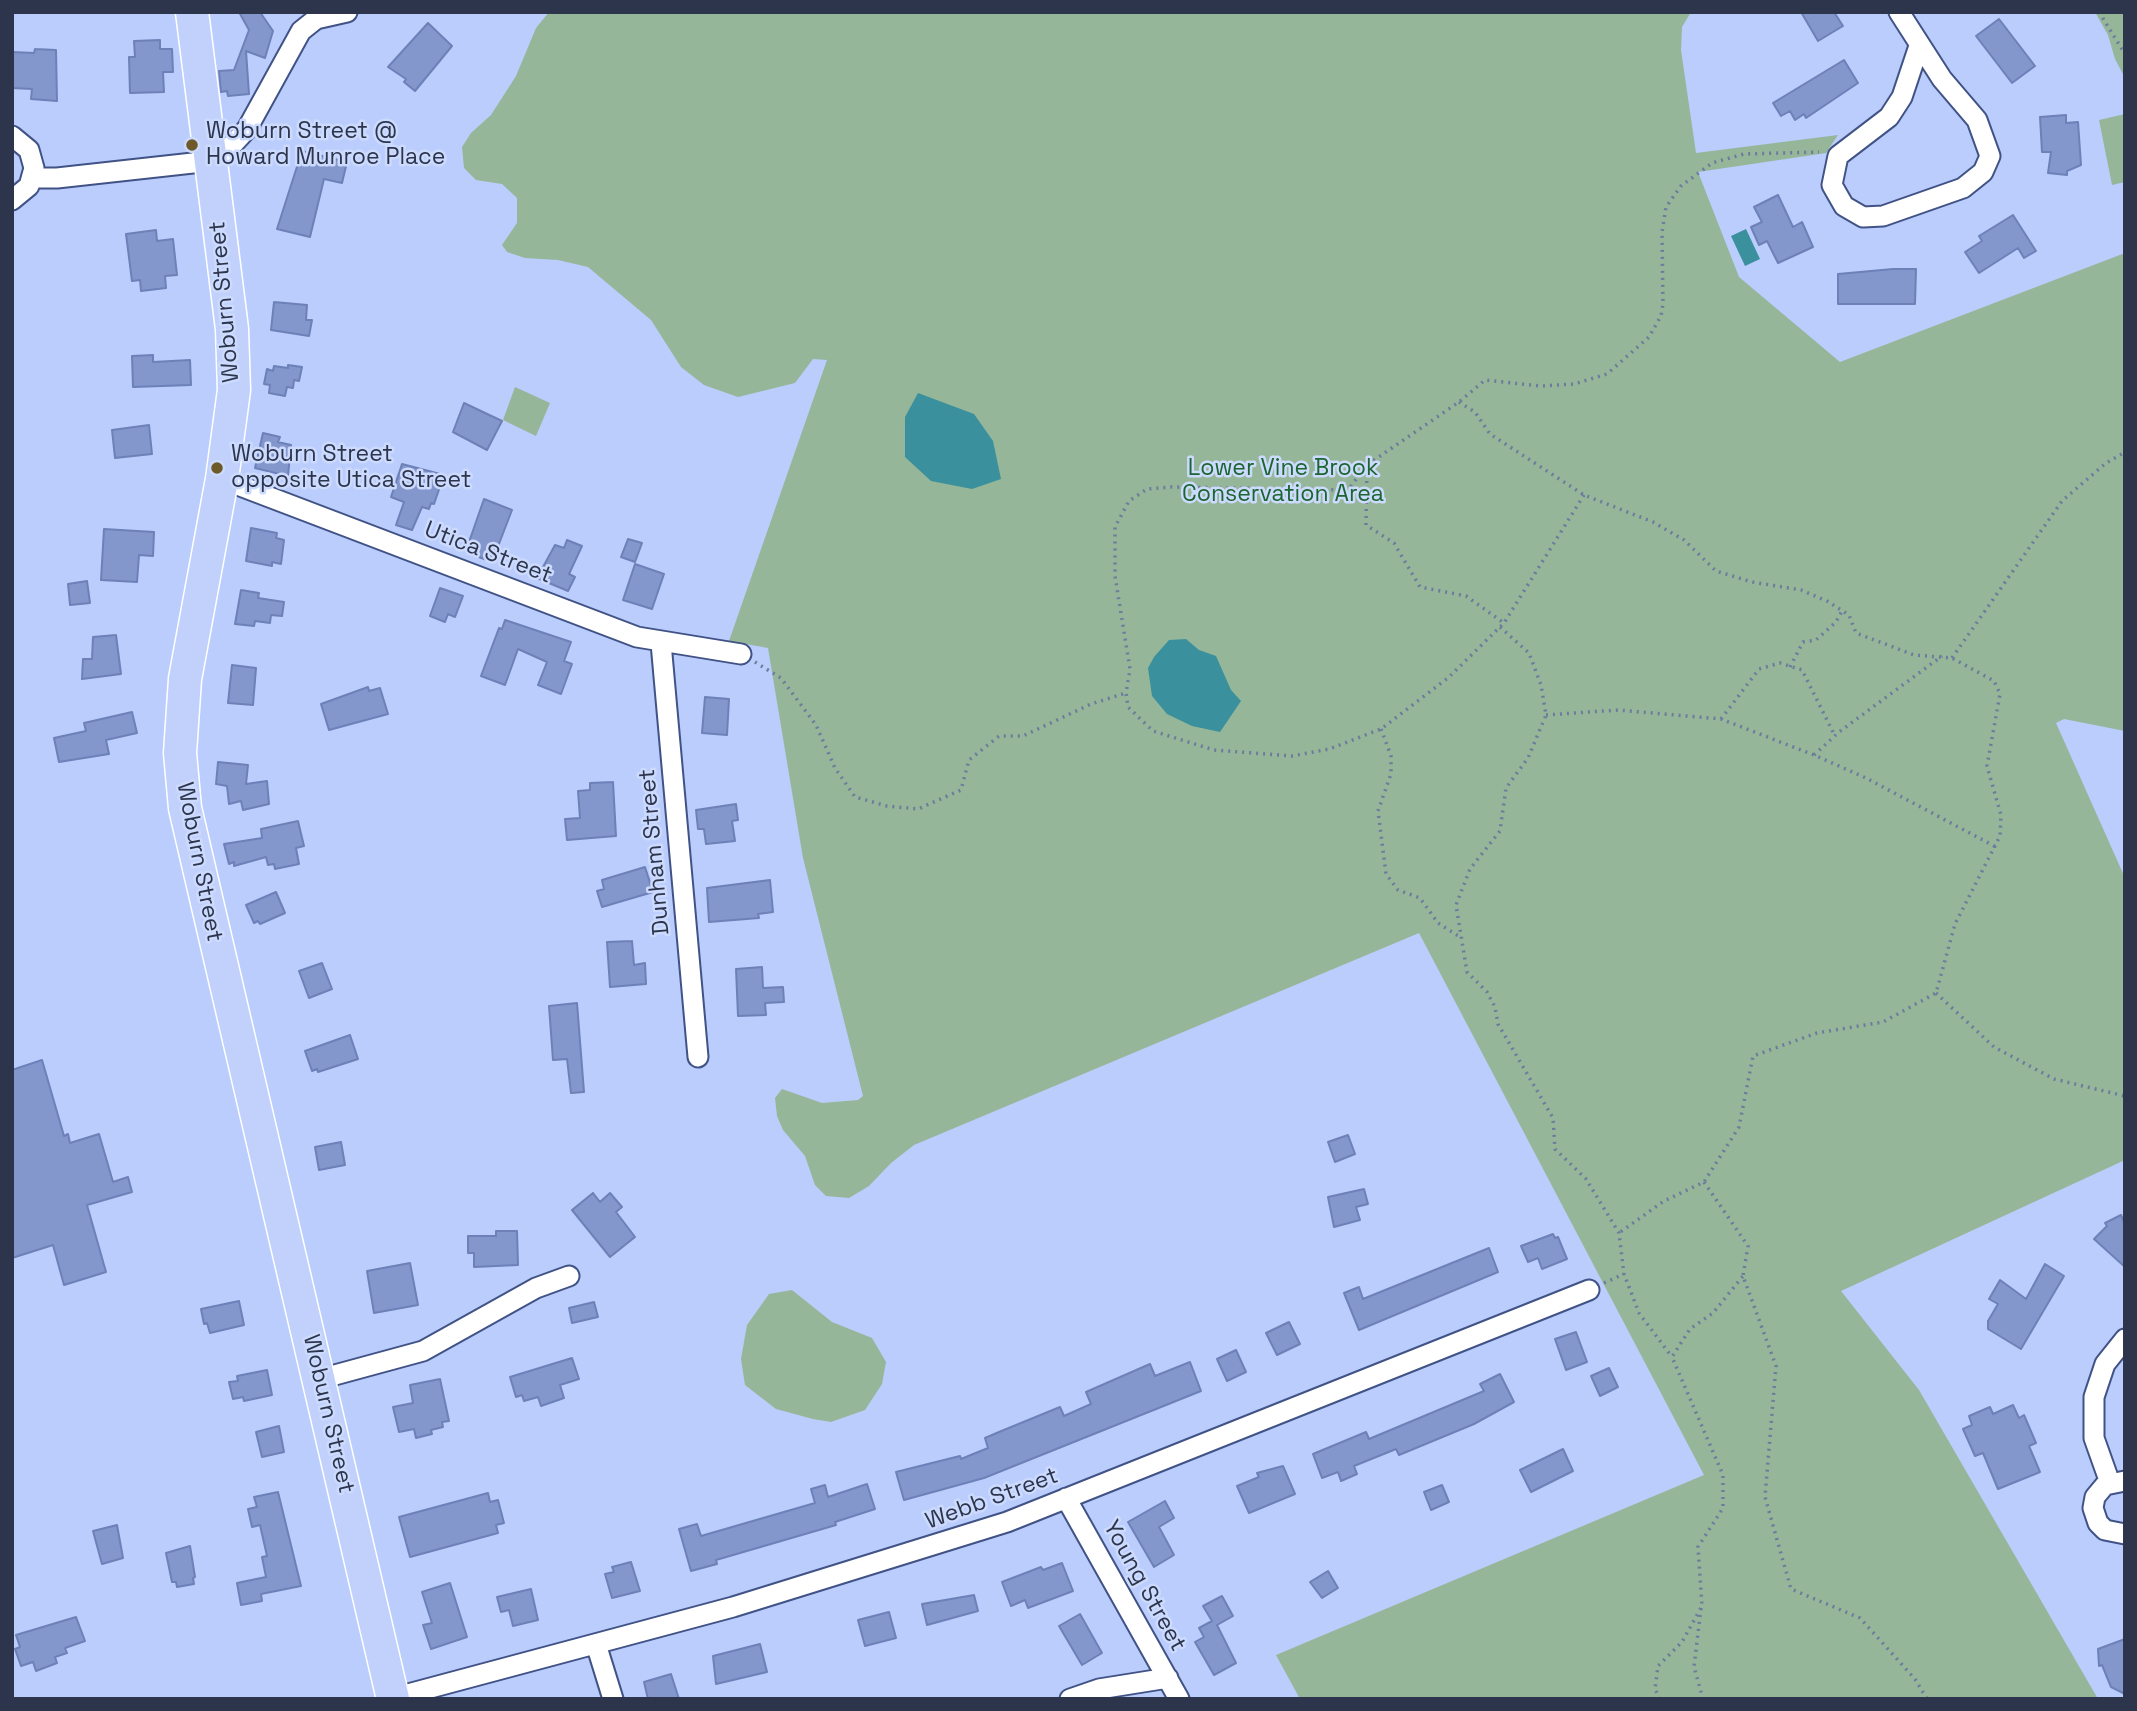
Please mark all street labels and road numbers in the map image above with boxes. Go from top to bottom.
street label: Woburn Street [204,220,246,384]
street label: Utica Street [420,516,556,590]
street label: Dunham Street [634,768,676,936]
street label: Woburn Street [170,780,228,944]
street label: Woburn Street [296,1332,360,1496]
street label: Webb Street [922,1462,1062,1536]
street label: Young Street [1097,1516,1191,1656]

